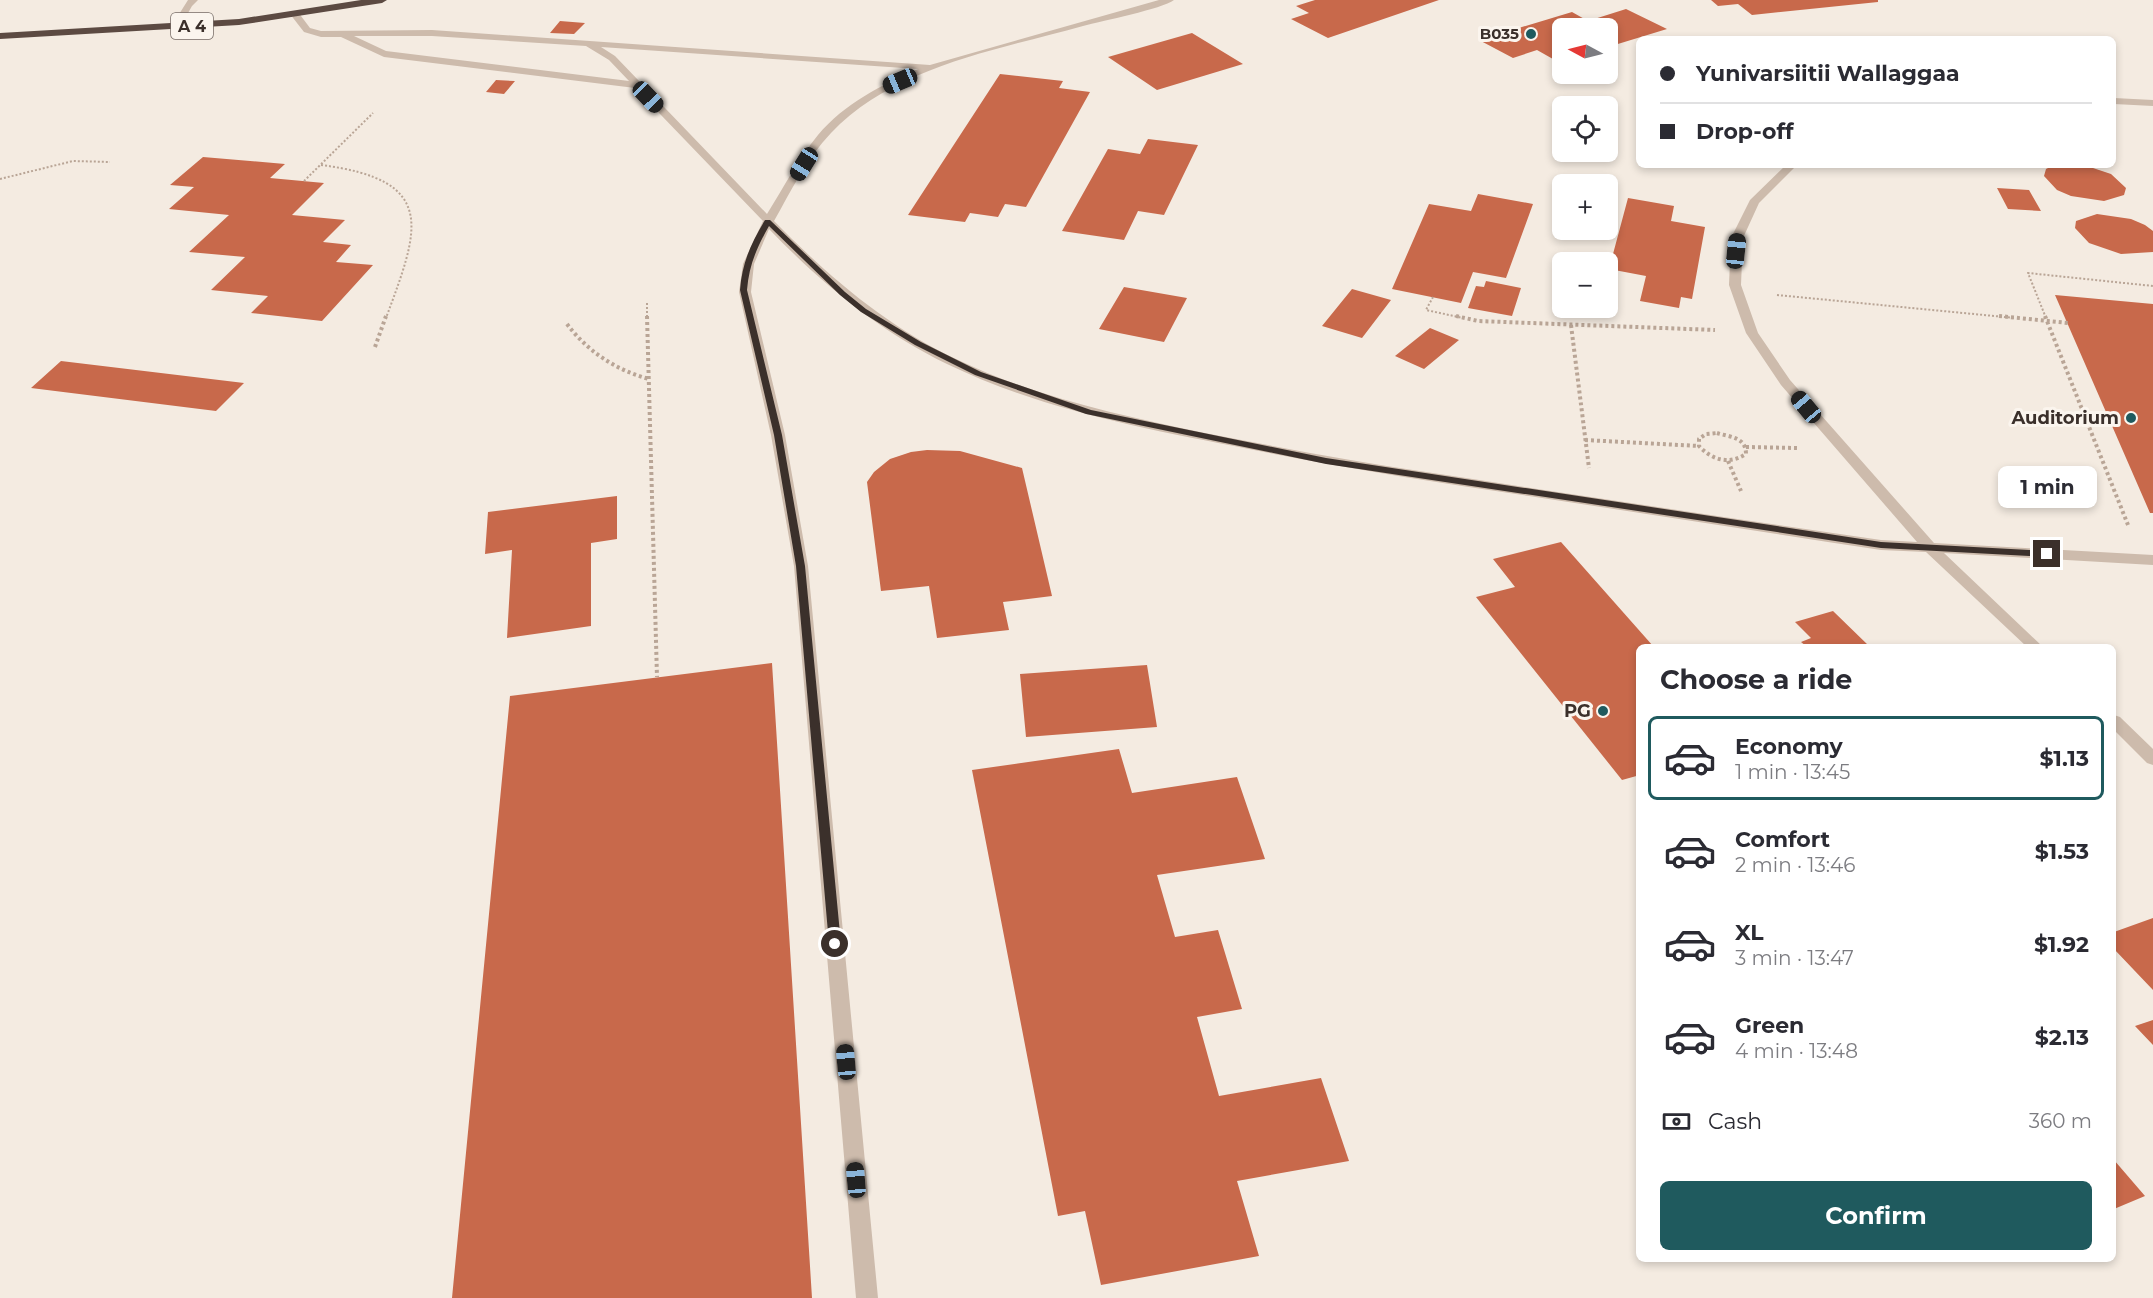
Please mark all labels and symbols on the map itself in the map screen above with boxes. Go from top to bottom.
road number: A 4 [171,13,213,39]
north arrow [1552,18,1618,84]
place label: B035 [1480,24,1519,43]
marker: B035 [1524,27,1538,41]
car [880,66,920,96]
car [629,78,667,116]
car [787,144,821,184]
car [1725,232,1747,270]
car [1788,387,1824,427]
place label: Auditorium [2010,407,2119,429]
marker: Auditorium [2124,411,2138,425]
callout: 1 min [1998,467,2096,509]
route end [2033,540,2060,567]
place label: PG [1564,700,1591,722]
marker: PG [1596,704,1610,718]
route start [821,930,848,957]
car [835,1043,857,1081]
car [845,1161,867,1199]

